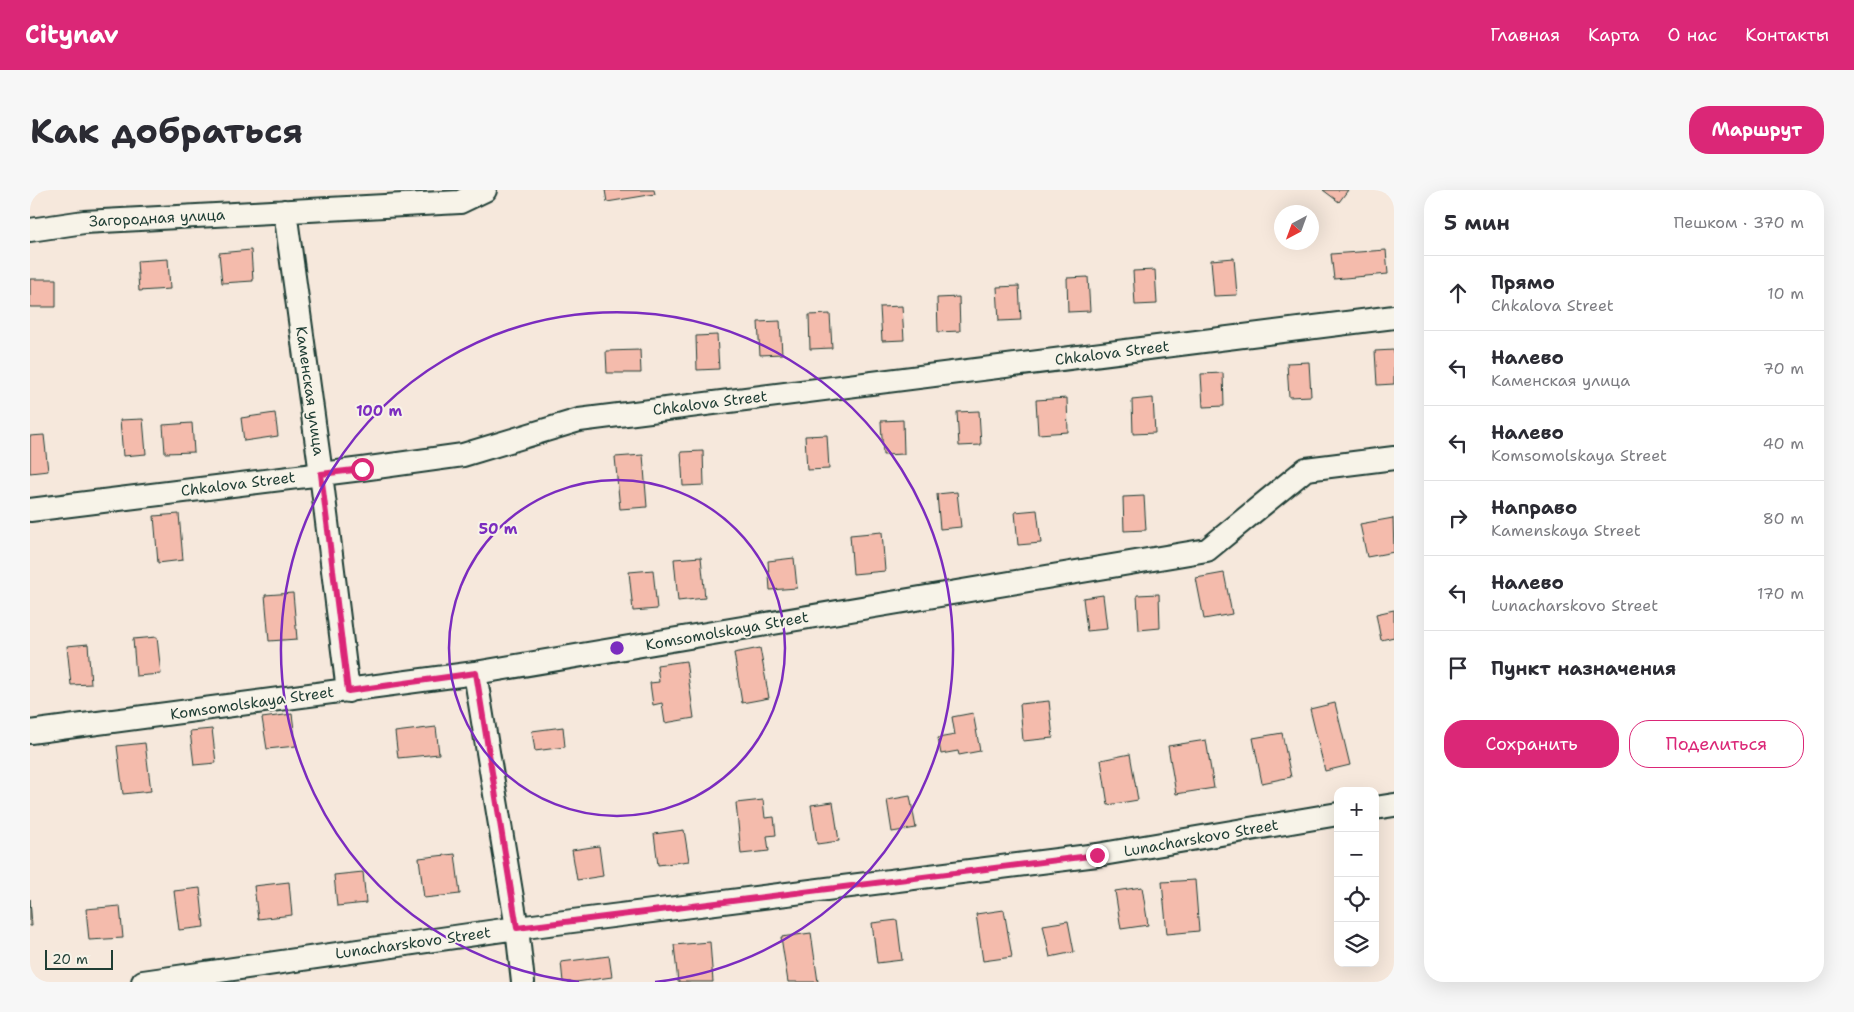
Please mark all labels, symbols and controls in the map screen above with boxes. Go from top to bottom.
text: Citynav [25,19,119,51]
text: Главная [1490,23,1560,47]
text: Карта [1588,23,1640,47]
text: О нас [1668,23,1717,47]
text: Контакты [1745,23,1829,47]
button: Маршрут [1689,106,1824,154]
text: Как добраться [30,107,303,154]
street label: Загородная улица [88,204,226,232]
north arrow [1274,205,1319,250]
text: 5 мин [1444,209,1510,237]
text: Пешком · 370 m [1674,212,1804,233]
text: Прямо [1491,270,1555,295]
icon: ahead [1444,279,1472,307]
text: 10 m [1767,283,1804,304]
text: Chkalova Street [1491,295,1614,316]
street label: Каменская улица [291,325,329,458]
street label: Chkalova Street [1054,336,1170,370]
text: Налево [1491,345,1564,370]
icon: left [1444,354,1472,382]
text: 70 m [1763,358,1804,379]
text: Каменская улица [1491,370,1630,391]
street label: Chkalova Street [652,386,768,420]
text: 100 m [356,401,402,421]
text: Налево [1491,420,1564,445]
icon: left [1444,429,1472,457]
text: 40 m [1762,433,1804,454]
text: Komsomolskaya Street [1491,445,1667,466]
route start [351,458,374,481]
street label: Chkalova Street [180,467,296,501]
text: Направо [1491,495,1577,520]
icon: right [1444,504,1472,532]
text: 80 m [1763,508,1804,529]
text: 50 m [479,519,518,539]
text: Kamenskaya Street [1491,520,1641,541]
text: Налево [1491,570,1564,595]
icon: left [1444,579,1472,607]
text: 170 m [1757,583,1804,604]
text: Lunacharskovo Street [1491,595,1658,616]
street label: Komsomolskaya Street [644,607,810,655]
centre of rings [608,639,626,657]
icon: arrive [1444,654,1472,682]
text: Пункт назначения [1491,656,1676,681]
street label: Komsomolskaya Street [169,682,335,724]
button: Сохранить [1444,720,1619,768]
button: Поделиться [1629,720,1804,768]
map controls [1334,787,1379,967]
button: + [1334,787,1379,832]
street label: Lunacharskovo Street [1122,815,1280,861]
button: − [1334,832,1379,877]
route end [1086,844,1109,867]
button: locate [1334,877,1379,922]
street label: Lunacharskovo Street [334,922,492,964]
button: layers [1334,922,1379,967]
scale bar [45,947,112,970]
text: 20 m [52,950,88,968]

